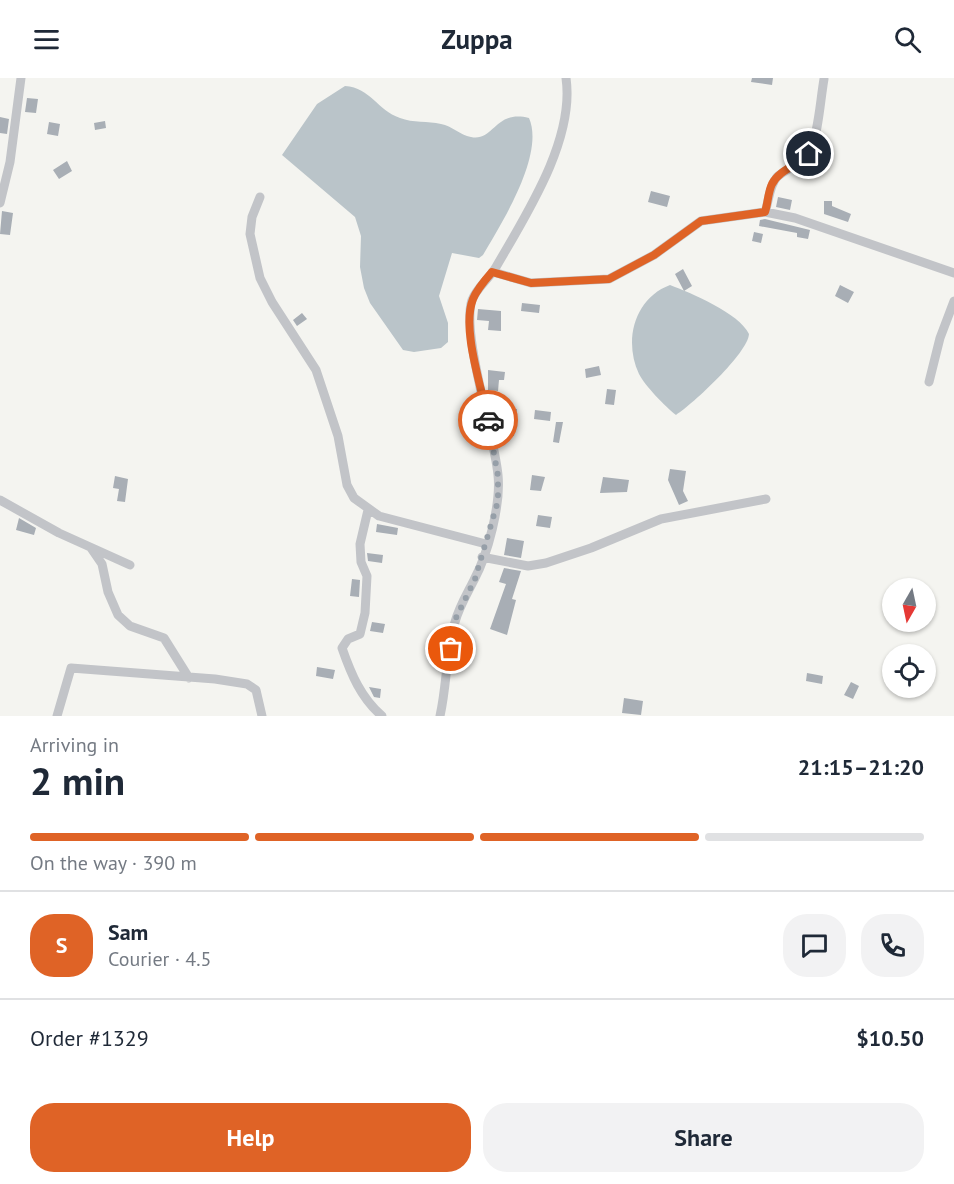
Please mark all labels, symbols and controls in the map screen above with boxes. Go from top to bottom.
text: Zuppa [441,22,513,56]
icon: menu [30,23,63,56]
icon: search [891,23,924,56]
pin [783,128,834,179]
icon: home [792,137,825,170]
courier [458,390,518,450]
icon: car [472,404,505,437]
north arrow [882,578,936,632]
map controls [882,578,936,698]
pin [425,623,476,674]
icon: bag [434,632,467,665]
button: locate [882,644,936,698]
text: Arriving in [30,732,119,758]
text: 21:15–21:20 [798,753,924,781]
text: 2 min [30,755,125,806]
text: On the way · 390 m [30,850,197,876]
button: chat [783,914,846,977]
button: phone [861,914,924,977]
text: Sam [108,918,148,946]
text: S [56,931,67,959]
text: Courier · 4.5 [108,946,211,972]
text: Order #1329 [30,1024,149,1052]
text: $10.50 [856,1024,924,1052]
button: Help [30,1103,471,1172]
button: Share [483,1103,924,1172]

